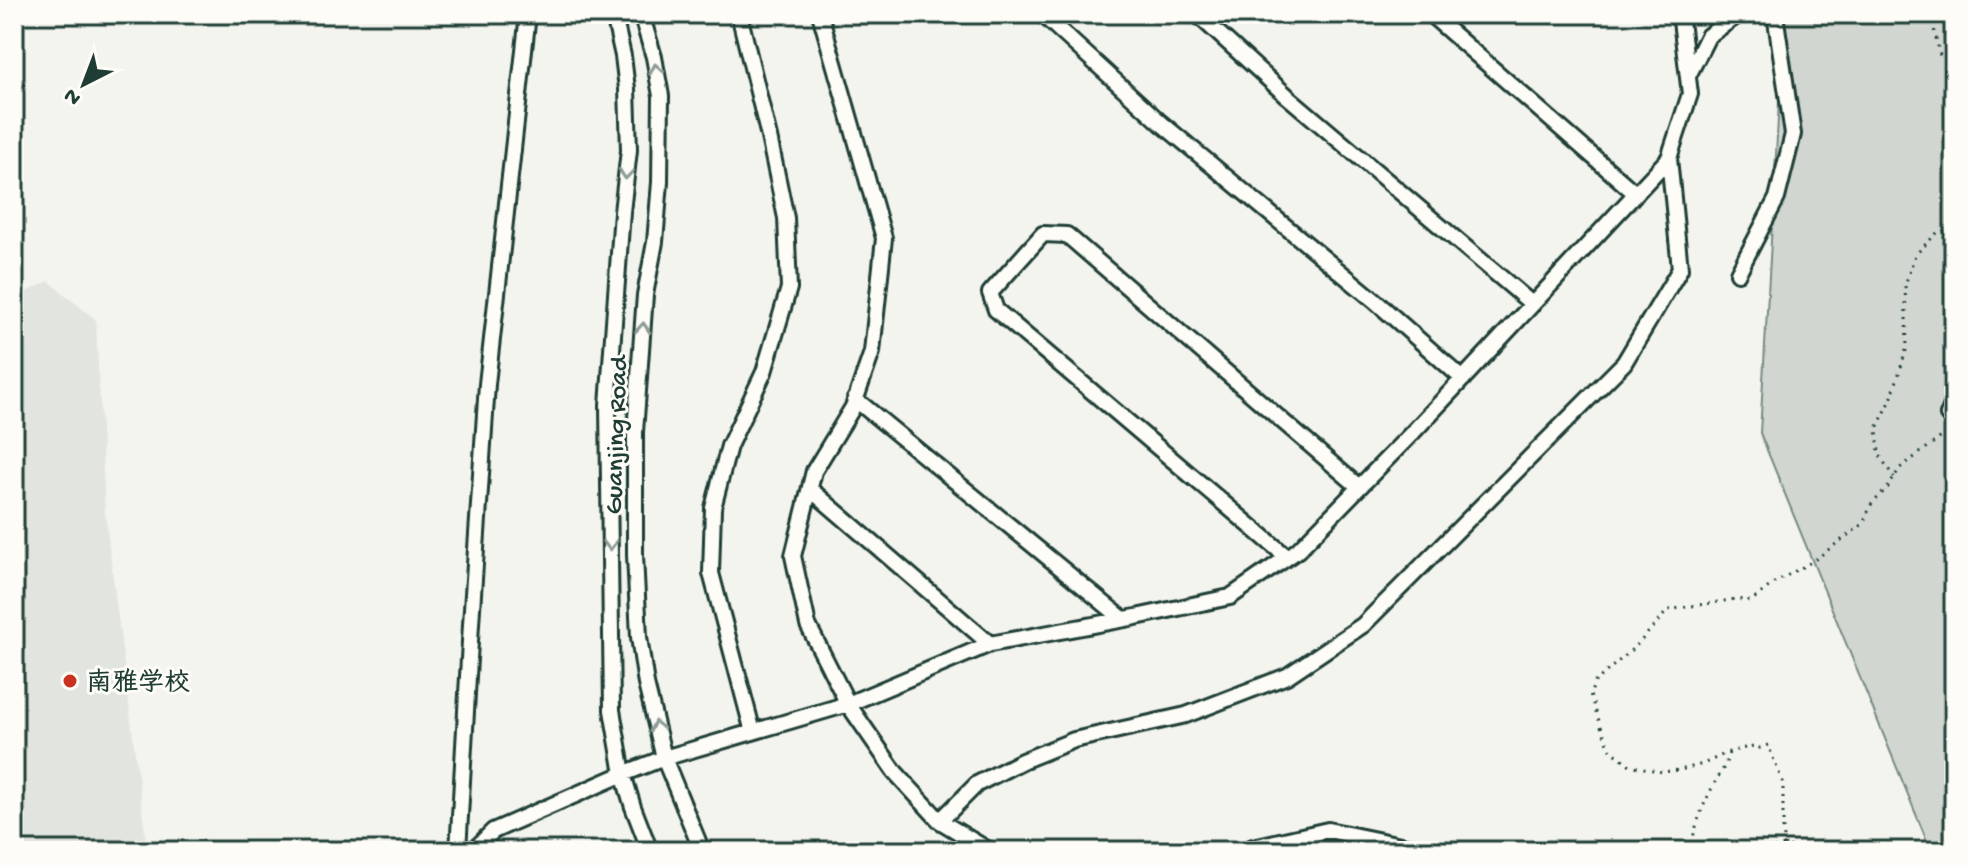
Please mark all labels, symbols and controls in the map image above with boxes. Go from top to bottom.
north arrow [44,44,124,124]
one-way arrow [648,63,665,76]
text: N [59,81,87,110]
one-way arrow [618,168,635,181]
one-way arrow [634,321,651,334]
street label: Guanjing Road [600,354,637,515]
one-way arrow [601,539,618,552]
place label: 南雅学校 [86,668,190,701]
marker: 南雅学校 [61,672,79,690]
one-way arrow [648,719,665,733]

